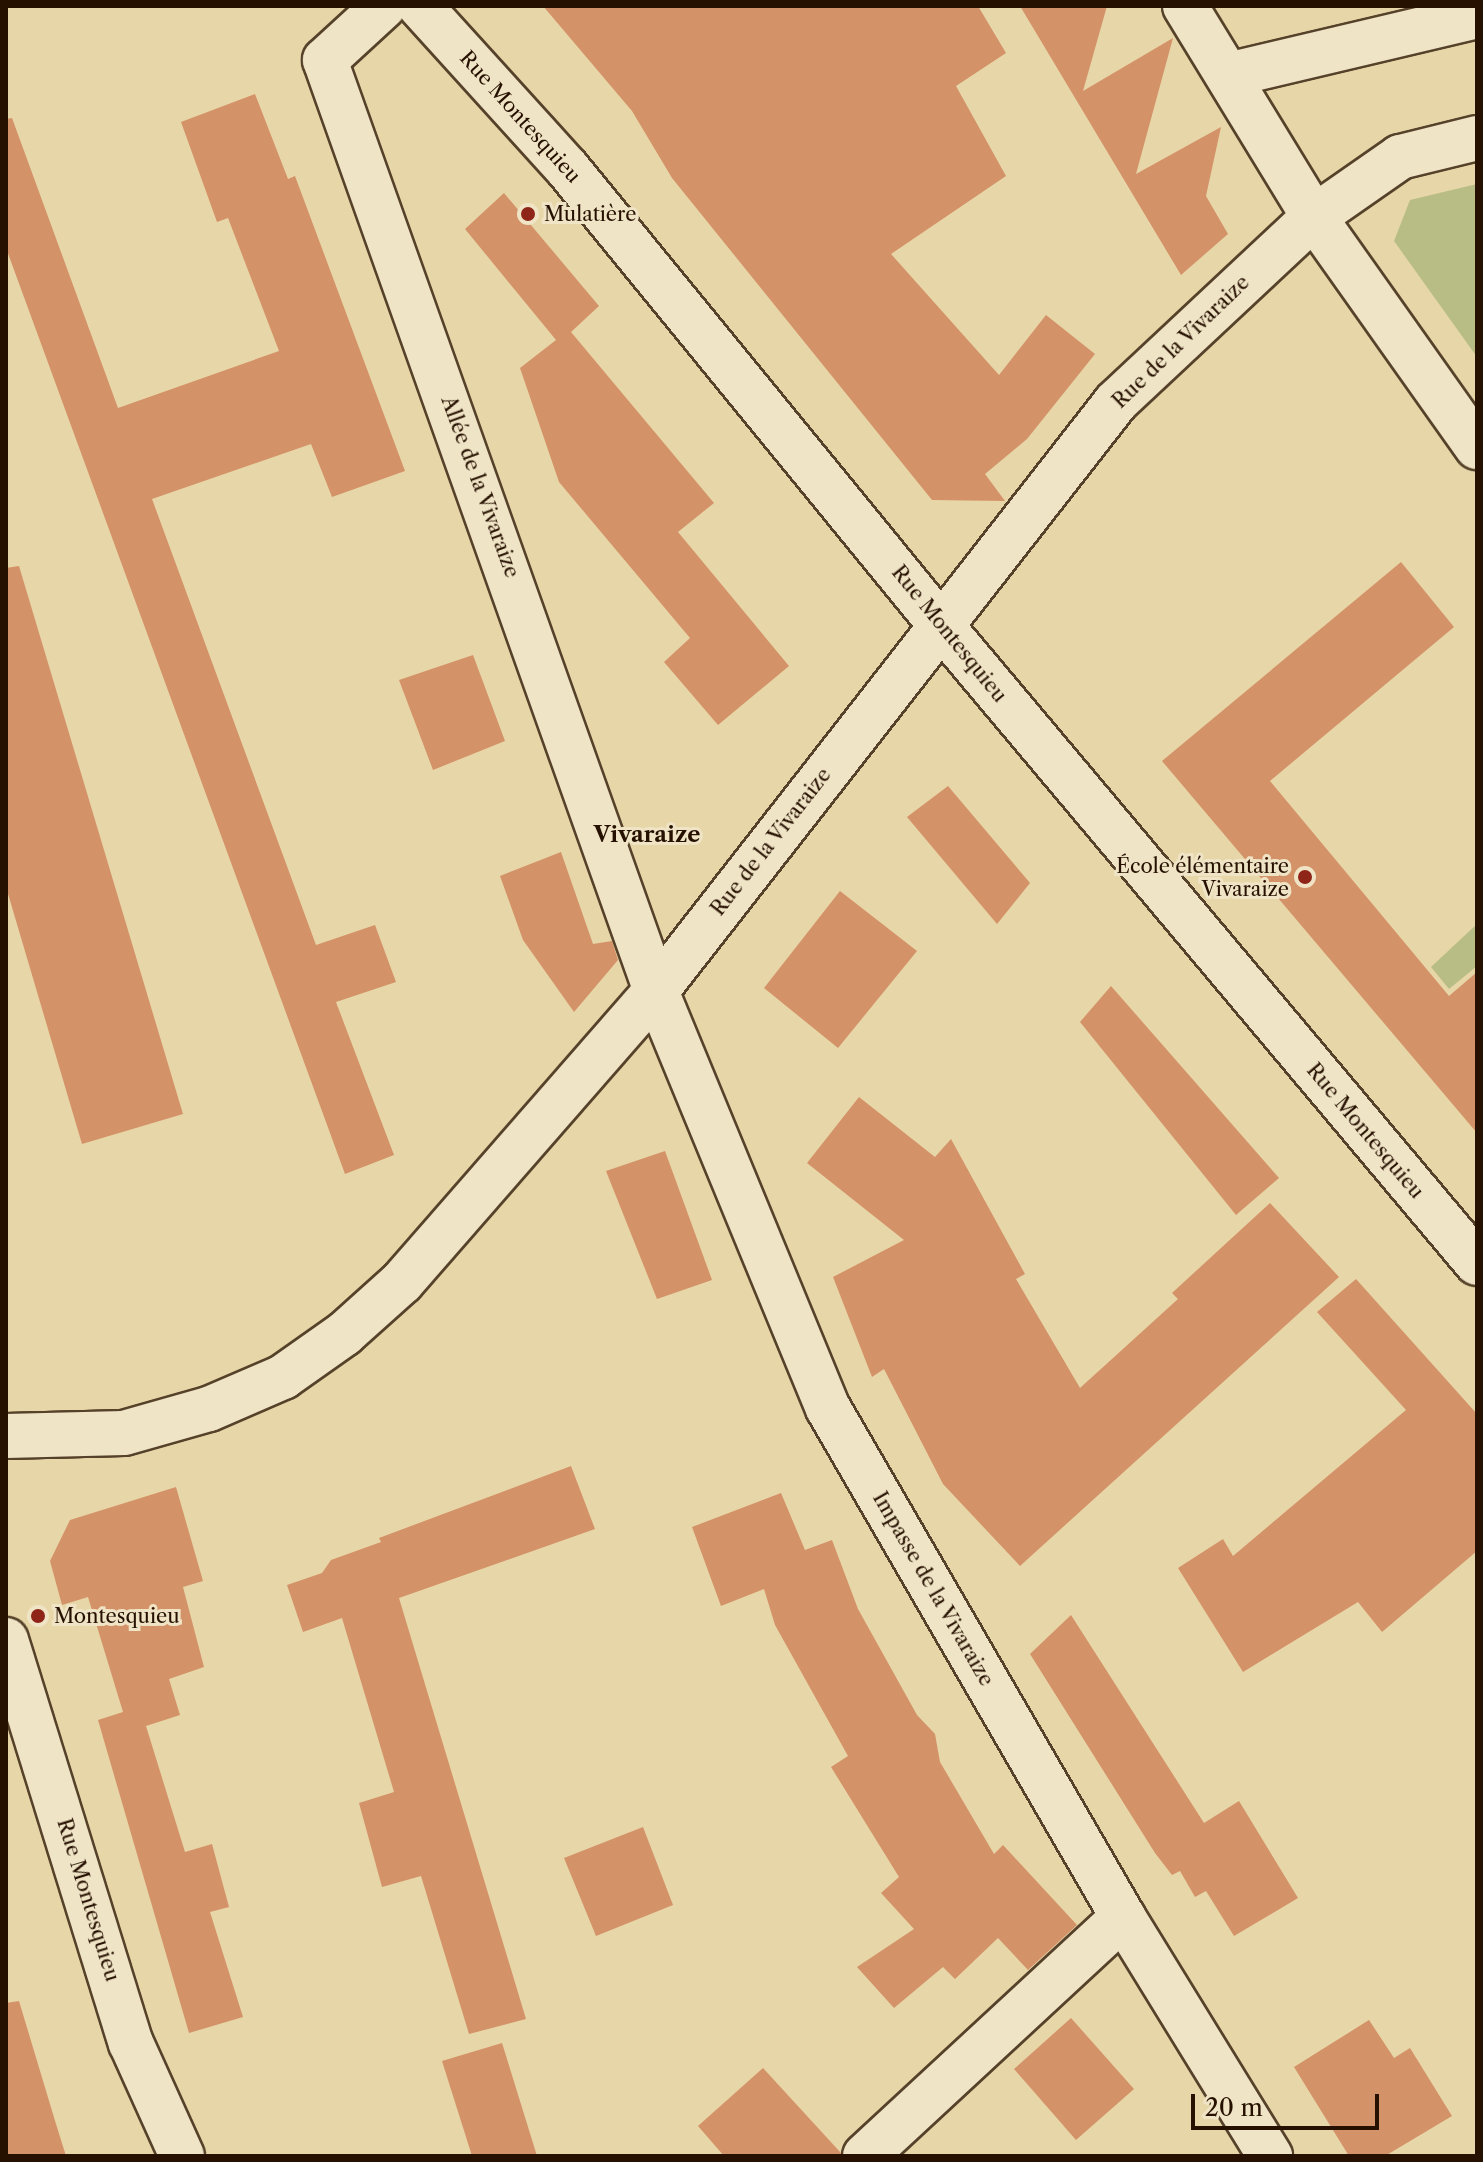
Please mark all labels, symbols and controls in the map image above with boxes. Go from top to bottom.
street label: Rue Montesquieu [455,46,585,188]
place label: Mulatière [544,202,636,226]
marker: Mulatière [519,205,537,223]
street label: Rue de la Vivaraize [1107,270,1255,414]
street label: Allée de la Vivaraize [436,392,524,582]
street label: Rue Montesquieu [887,561,1011,707]
street label: Rue de la Vivaraize [706,763,836,921]
district label: Vivaraize [594,822,700,848]
place label: École élémentaire Vivaraize [1116,854,1289,901]
marker: École élémentaire Vivaraize [1296,868,1314,886]
street label: Rue Montesquieu [1302,1059,1428,1203]
street label: Impasse de la Vivaraize [867,1487,999,1691]
place label: Montesquieu [54,1604,179,1628]
marker: Montesquieu [29,1607,47,1625]
street label: Rue Montesquieu [52,1816,124,1984]
scale bar [1195,2078,1383,2128]
text: 20 m [1205,2093,1263,2122]

